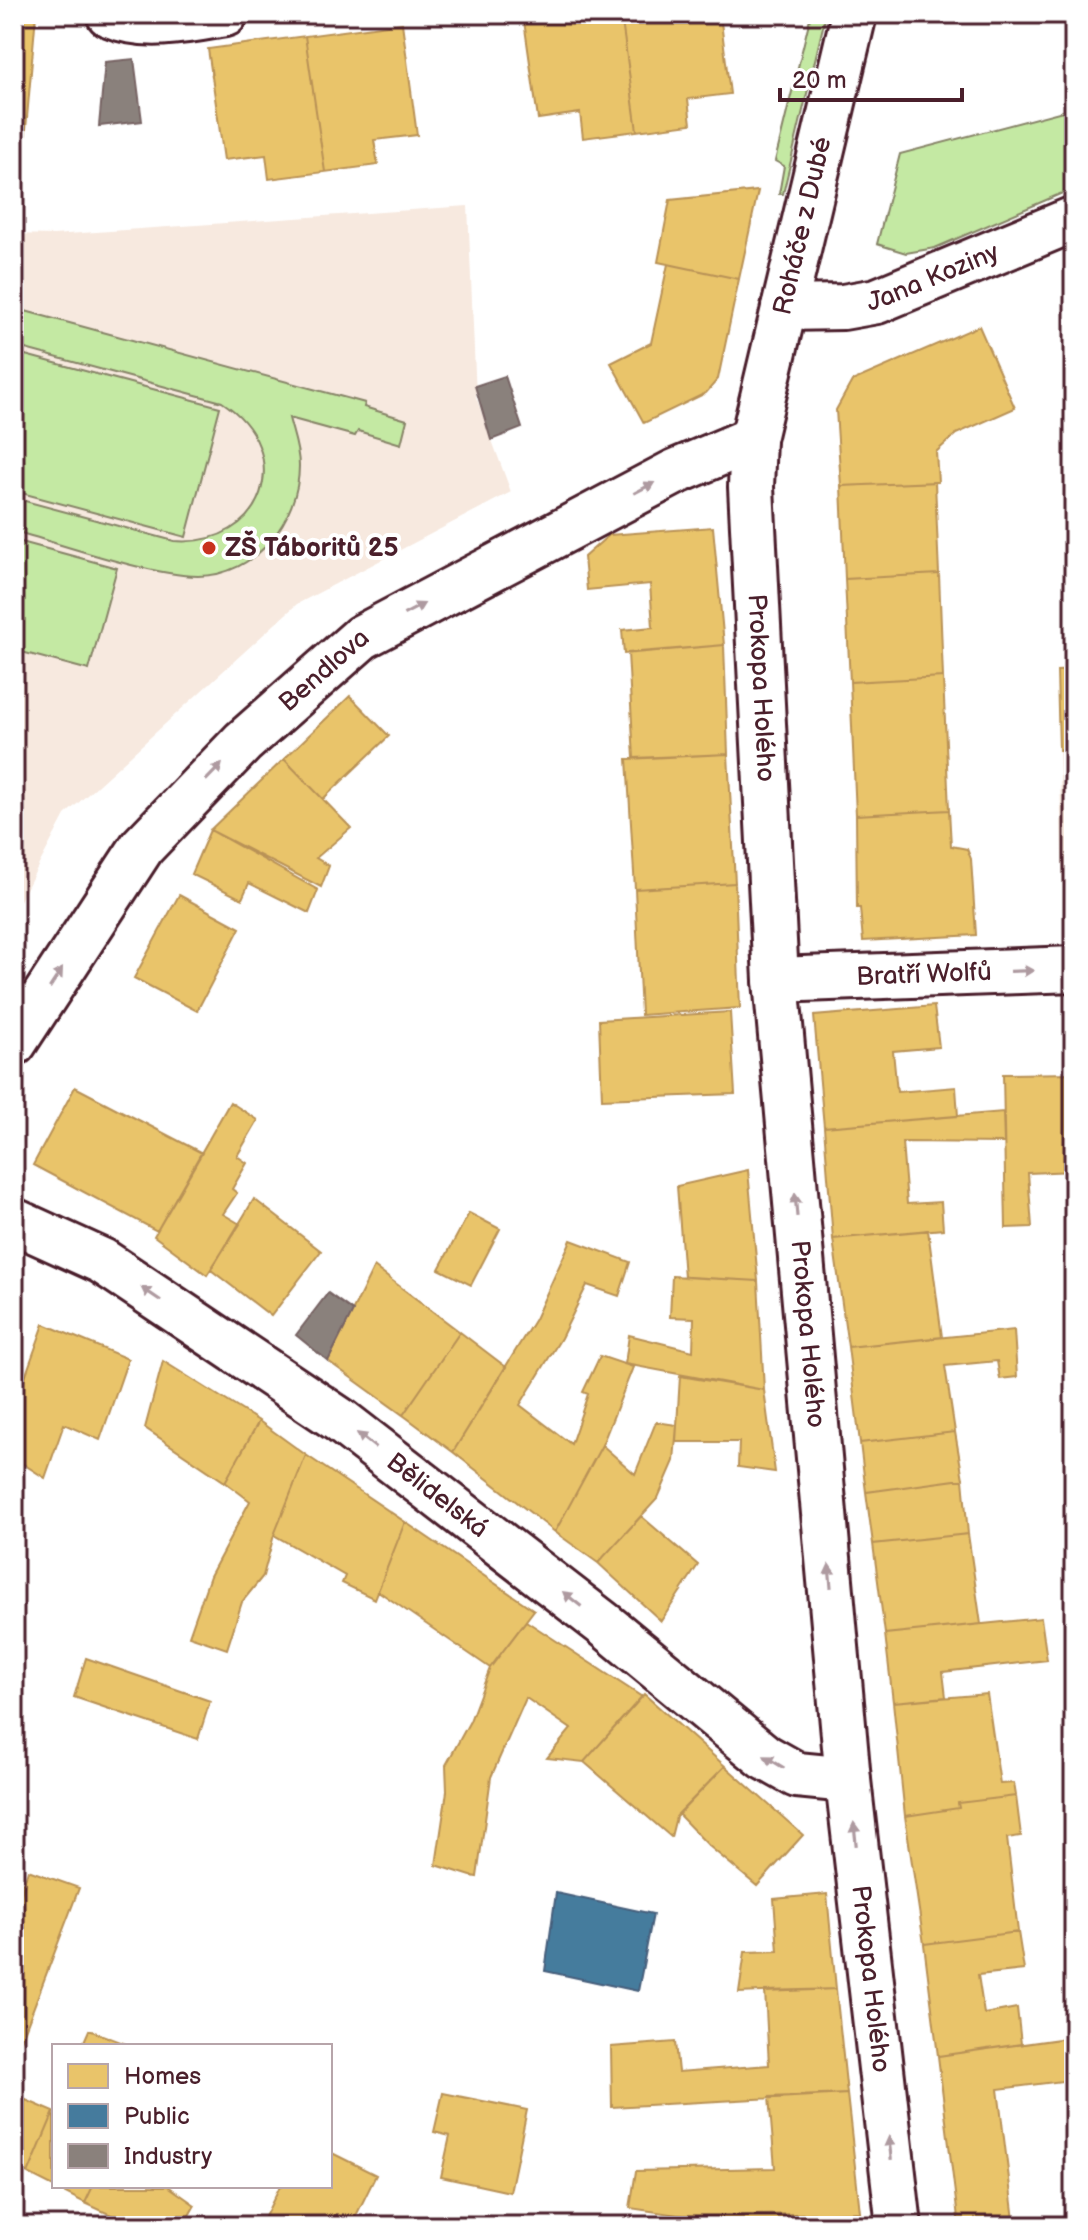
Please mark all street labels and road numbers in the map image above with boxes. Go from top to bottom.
street label: Roháče z Dubé [767,134,839,318]
street label: Jana Koziny [865,236,1004,318]
street label: Prokopa Holého [741,593,781,783]
street label: Bendlova [273,622,376,718]
street label: Bratří Wolfů [856,957,992,993]
street label: Prokopa Holého [784,1239,832,1429]
street label: Bělidelská [380,1446,494,1544]
street label: Prokopa Holého [845,1884,897,2074]

